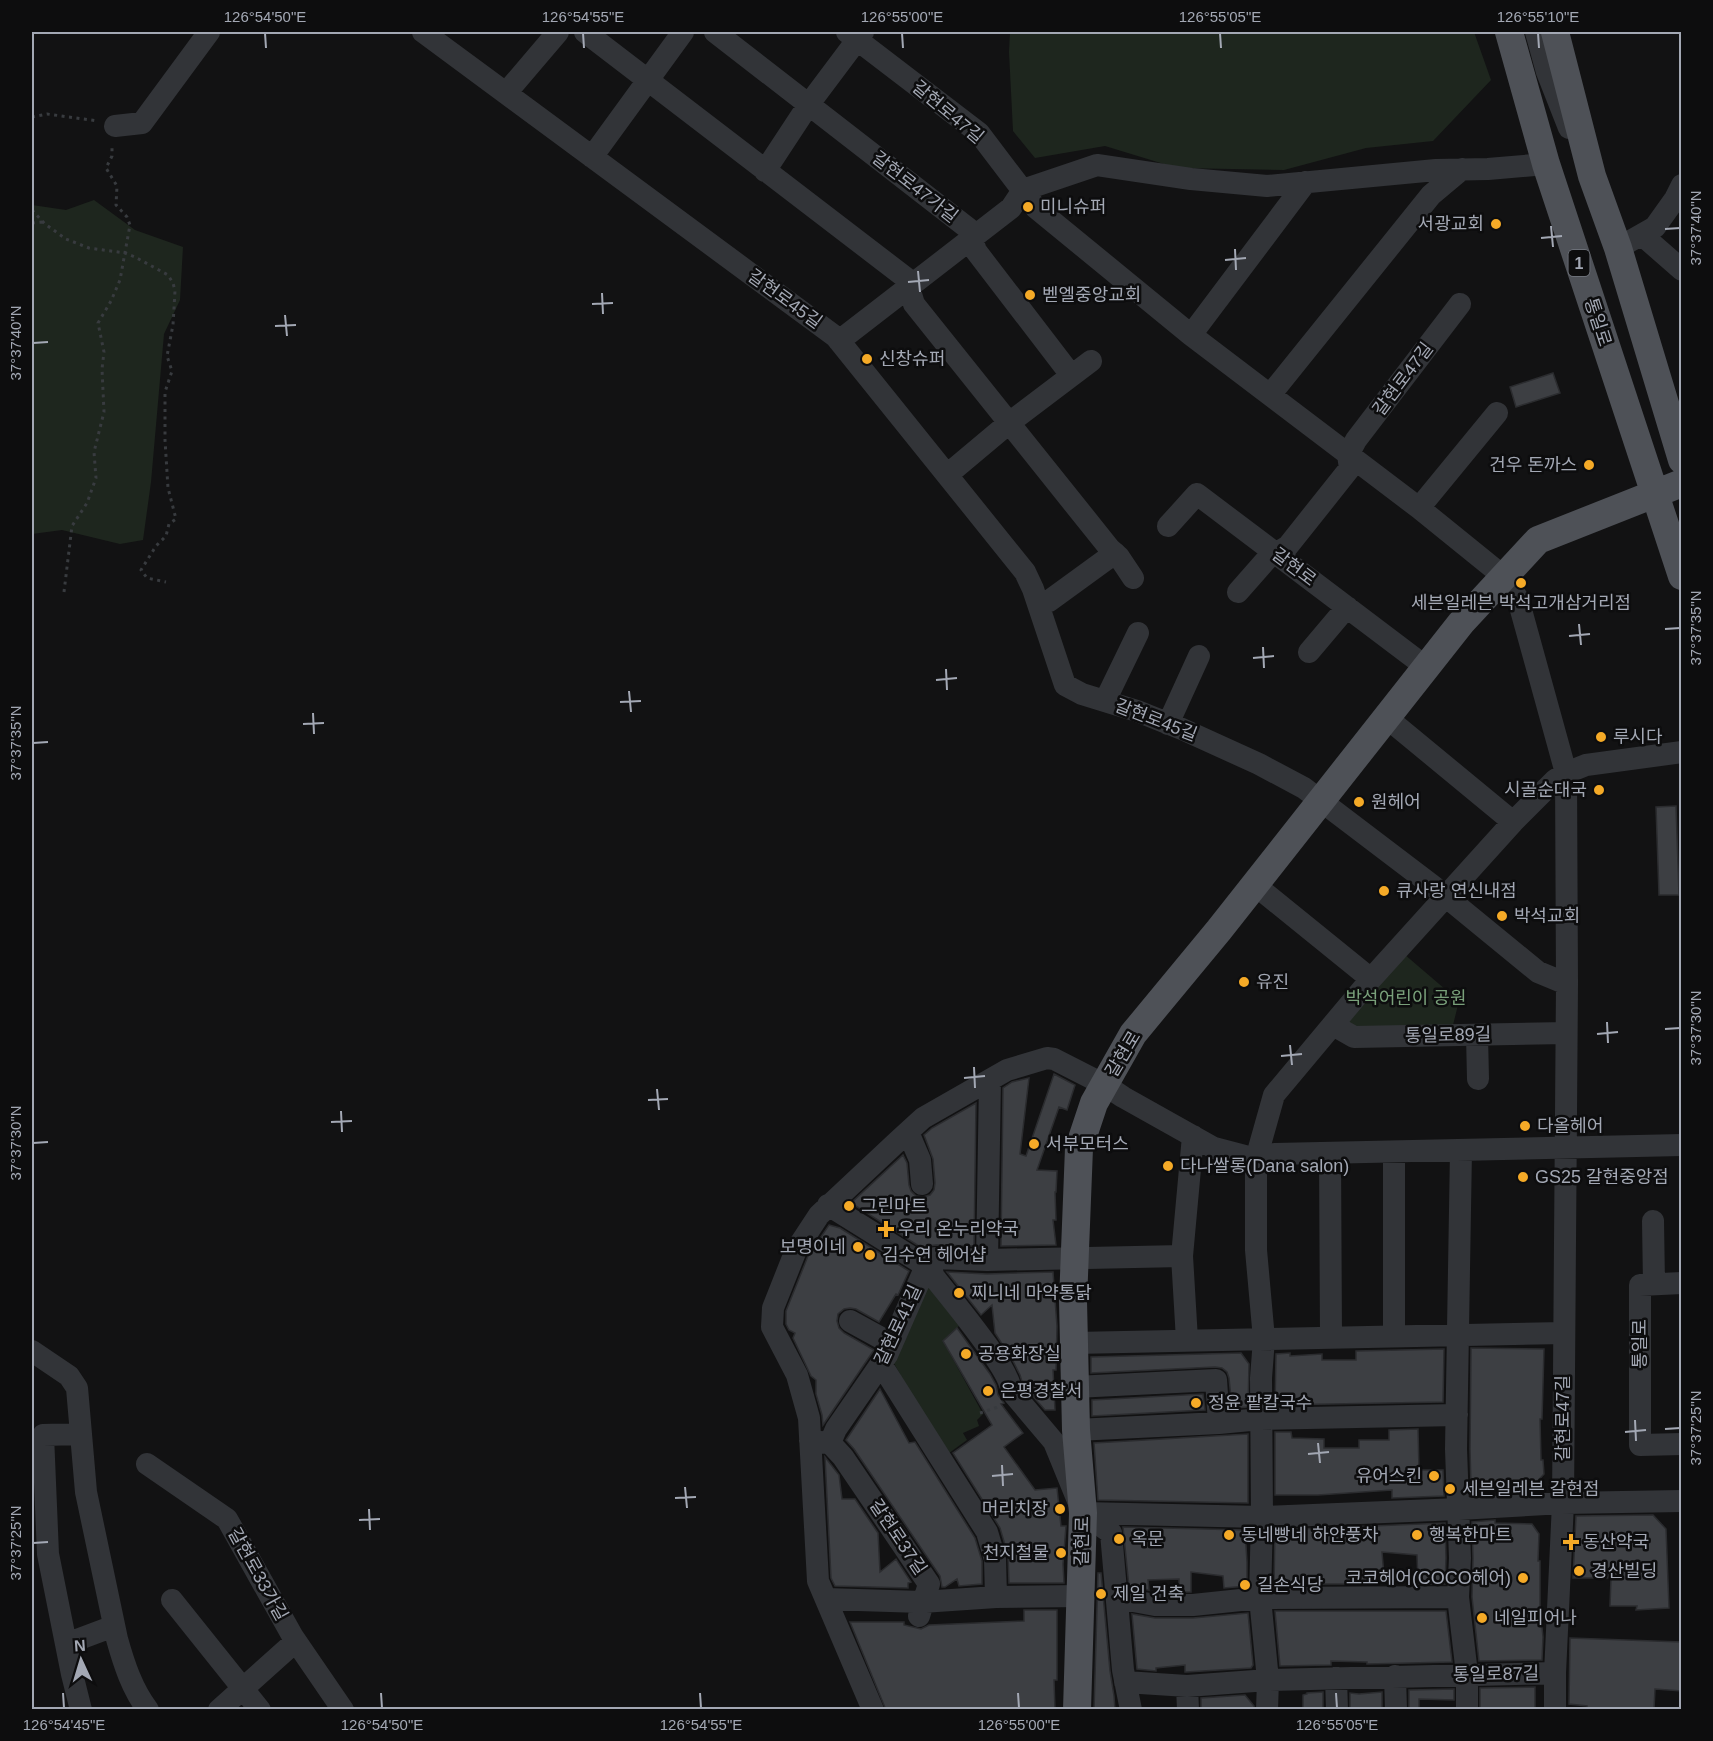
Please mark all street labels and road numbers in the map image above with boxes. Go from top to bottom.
street label: 갈현로47길 [909,77,987,147]
street label: 갈현로47가길 [868,147,962,227]
road number: 1 [1568,250,1590,276]
street label: 갈현로45길 [744,266,826,332]
street label: 통일로 [1581,295,1615,349]
street label: 갈현로47길 [1369,339,1437,419]
street label: 갈현로 [1268,544,1320,590]
street label: 갈현로45길 [1112,695,1200,745]
street label: 통일로89길 [1405,1024,1491,1046]
street label: 갈현로 [1102,1028,1144,1080]
street label: 갈현로41길 [871,1282,925,1368]
street label: 통일로 [1630,1319,1650,1369]
street label: 갈현로47길 [1553,1375,1573,1461]
street label: 갈현로37길 [866,1496,930,1578]
street label: 갈현로 [1072,1516,1092,1566]
street label: 갈현로33가길 [224,1524,292,1624]
street label: 통일로87길 [1453,1663,1539,1685]

